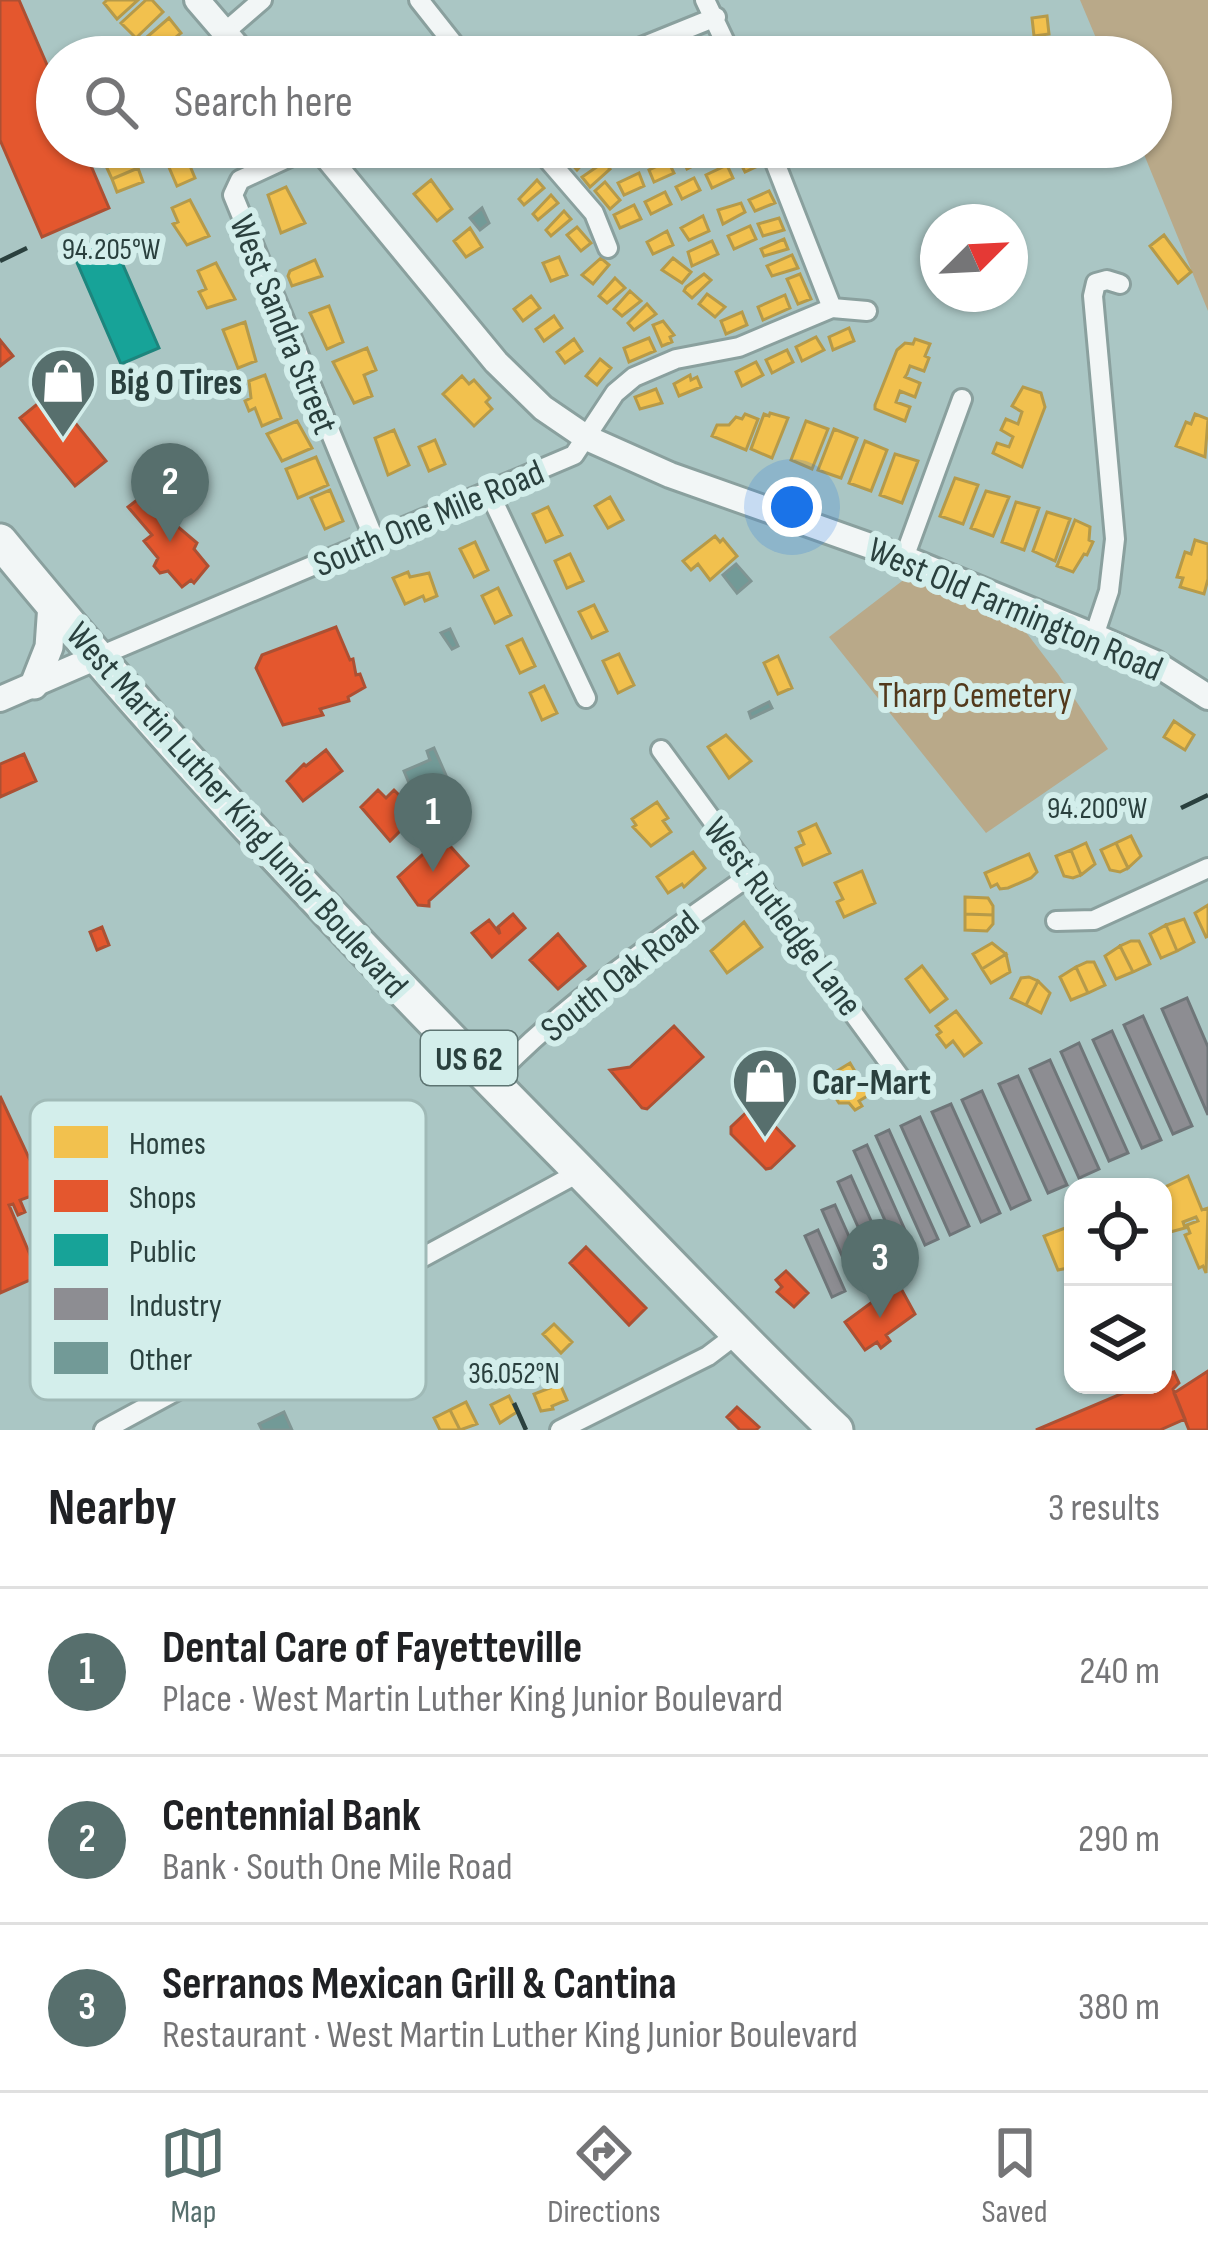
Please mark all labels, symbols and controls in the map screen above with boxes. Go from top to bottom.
search box [36,36,1172,168]
icon: search [78,69,144,135]
text: Search here [174,75,353,130]
north arrow [920,204,1028,312]
street label: West Sandra Street [219,209,346,441]
text: 94.205°W [62,232,161,268]
shop icon: Big O Tires [28,346,98,440]
place label: Big O Tires [110,362,242,405]
pin: 2 [131,443,209,542]
street label: South One Mile Road [307,451,551,587]
your location [762,477,822,537]
street label: West Old Farmington Road [861,529,1169,692]
street label: West Martin Luther King Junior Boulevard [56,614,416,1007]
park label: Tharp Cemetery [878,675,1072,718]
pin: 1 [394,773,472,872]
text: 94.200°W [1047,791,1148,827]
street label: West Rutledge Lane [693,810,871,1025]
street label: South Oak Road [533,902,708,1052]
road number: US 62 [421,1031,517,1085]
shop icon: Car-Mart [730,1046,800,1140]
place label: Car-Mart [812,1062,931,1105]
legend [30,1100,426,1400]
text: Homes [129,1124,206,1164]
text: Shops [129,1178,196,1218]
map controls [1064,1178,1172,1394]
button: locate [1064,1178,1172,1286]
pin: 3 [841,1219,919,1318]
text: Public [129,1232,197,1272]
text: Industry [129,1286,222,1326]
button: layers [1064,1286,1172,1394]
text: Other [129,1340,192,1380]
text: 36.052°N [468,1356,560,1392]
text: Nearby [48,1478,177,1539]
text: 3 results [1048,1485,1160,1532]
text: Dental Care of Fayetteville [162,1621,582,1676]
text: 1 [79,1648,95,1695]
text: 240 m [1079,1648,1160,1695]
text: Place · West Martin Luther King Junior Boulevard [162,1676,783,1723]
text: Centennial Bank [162,1789,421,1844]
text: 2 [78,1816,96,1863]
text: 290 m [1078,1816,1160,1863]
text: Bank · South One Mile Road [162,1844,513,1891]
text: Serranos Mexican Grill & Cantina [162,1957,677,2012]
text: 3 [78,1984,96,2031]
text: 380 m [1078,1984,1160,2031]
text: Restaurant · West Martin Luther King Junior Boulevard [162,2012,858,2059]
tab: Map [160,2120,226,2232]
tab: Directions [547,2120,661,2232]
tab: Saved [981,2120,1048,2232]

